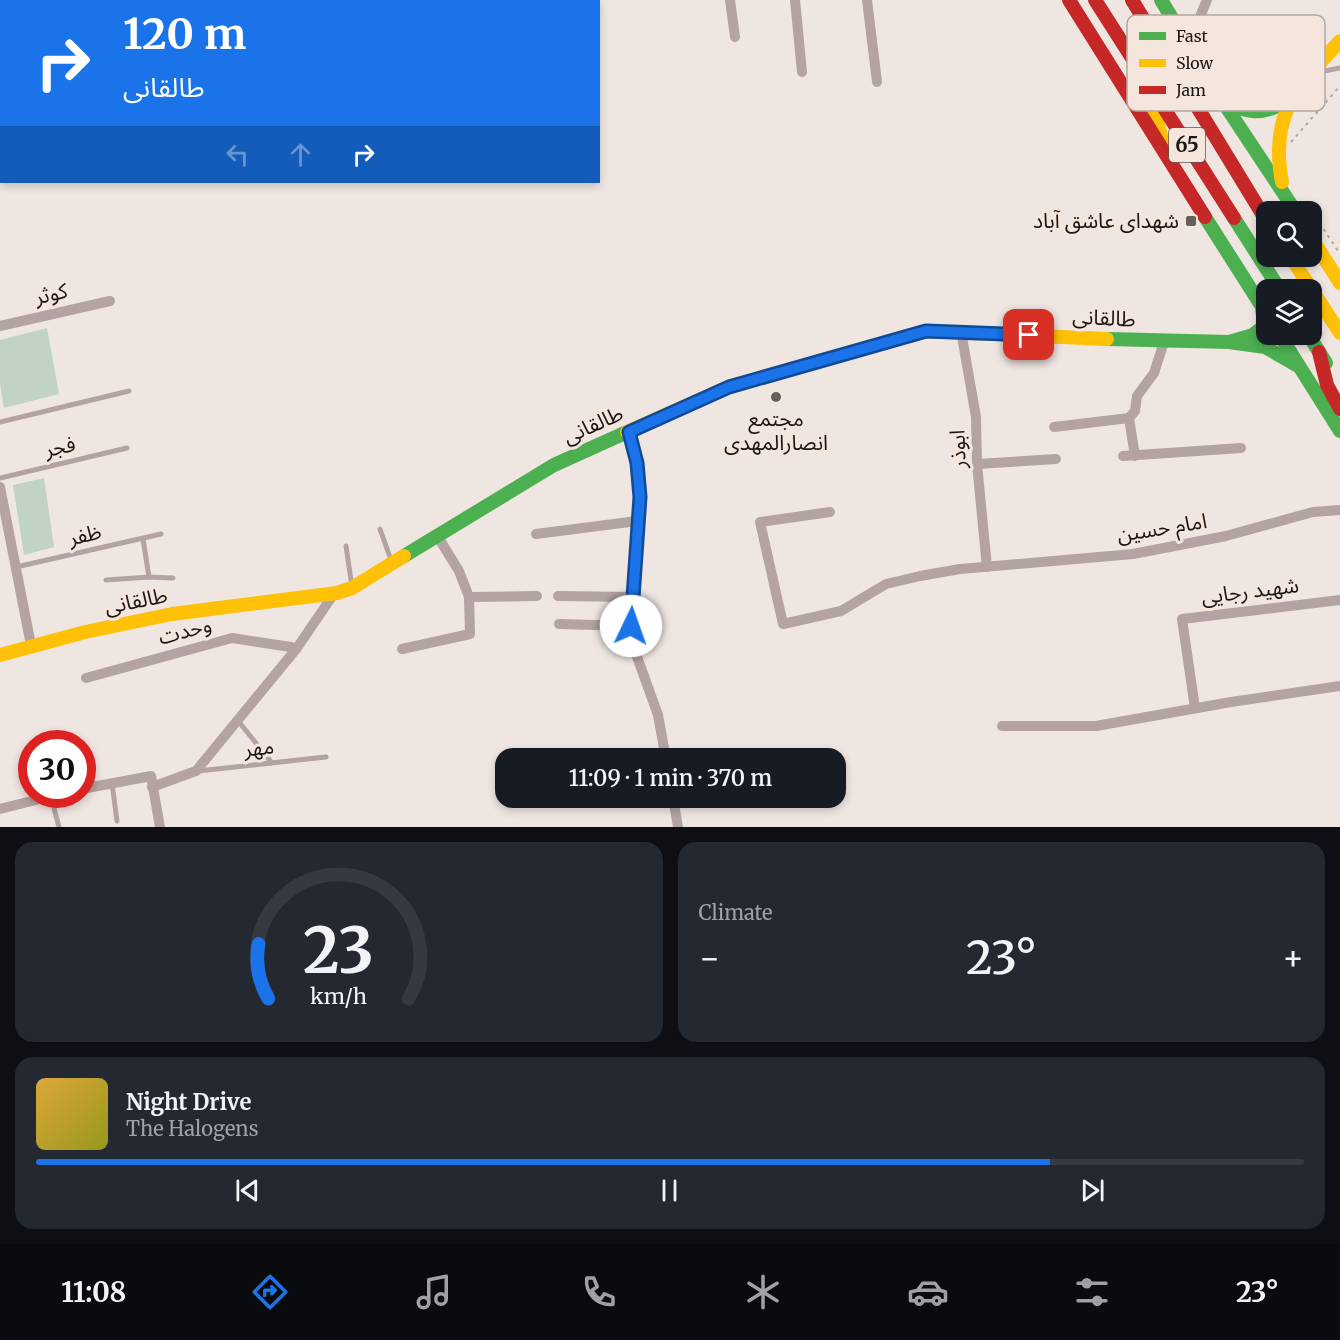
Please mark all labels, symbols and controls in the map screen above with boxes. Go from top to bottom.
text: 120 m [123,8,246,60]
legend [1127,15,1325,111]
icon: right [24,24,102,102]
text: Fast [1176,26,1209,46]
text: Slow [1176,53,1214,73]
text: طالقانی [123,70,205,104]
text: Jam [1175,80,1206,100]
road number: 65 [1169,128,1205,162]
icon: left [221,138,254,171]
icon: ahead [284,138,317,171]
icon: right [347,138,380,171]
map controls [1256,201,1322,345]
button: search [1256,201,1322,267]
place label: شهدای عاشق آباد [1033,207,1179,234]
marker: شهدای عاشق آباد [1184,214,1198,228]
street label: کوثر [31,277,70,311]
button: layers [1256,279,1322,345]
street label: طالقانی [1072,302,1136,333]
pin [1003,309,1054,360]
icon: arrive [1012,318,1045,351]
marker: مجتمع انصارالمهدی [769,390,783,404]
street label: طالقانی [558,399,627,450]
place label: مجتمع انصارالمهدی [724,405,828,456]
street label: ابوذر [943,429,972,470]
street label: فجر [41,430,78,463]
street label: امام حسین [1115,507,1209,551]
street label: ظفر [65,518,104,552]
street label: شهید رجایی [1200,571,1300,610]
street label: طالقانی [102,581,170,620]
position arrow [599,594,663,658]
street label: وحدت [155,611,214,651]
speed limit sign: 30 [18,730,96,808]
street label: مهر [242,733,275,763]
text: 11:09 · 1 min · 370 m [569,764,772,792]
text: Climate [699,900,773,925]
text: 23 [303,912,374,990]
text: 23° [966,930,1037,986]
text: − [699,938,721,979]
text: + [1282,938,1304,979]
text: km/h [310,983,367,1010]
text: Night Drive [126,1088,251,1116]
text: The Halogens [126,1116,258,1141]
icon: previous [231,1174,264,1207]
icon: pause [653,1174,686,1207]
icon: next [1076,1174,1109,1207]
icon: directions [249,1271,291,1313]
icon: music [413,1271,455,1313]
icon: phone [578,1271,620,1313]
icon: climate [742,1271,784,1313]
icon: car [907,1271,949,1313]
icon: filters [1071,1271,1113,1313]
text: 11:08 [61,1275,126,1309]
text: 23° [1236,1275,1279,1309]

